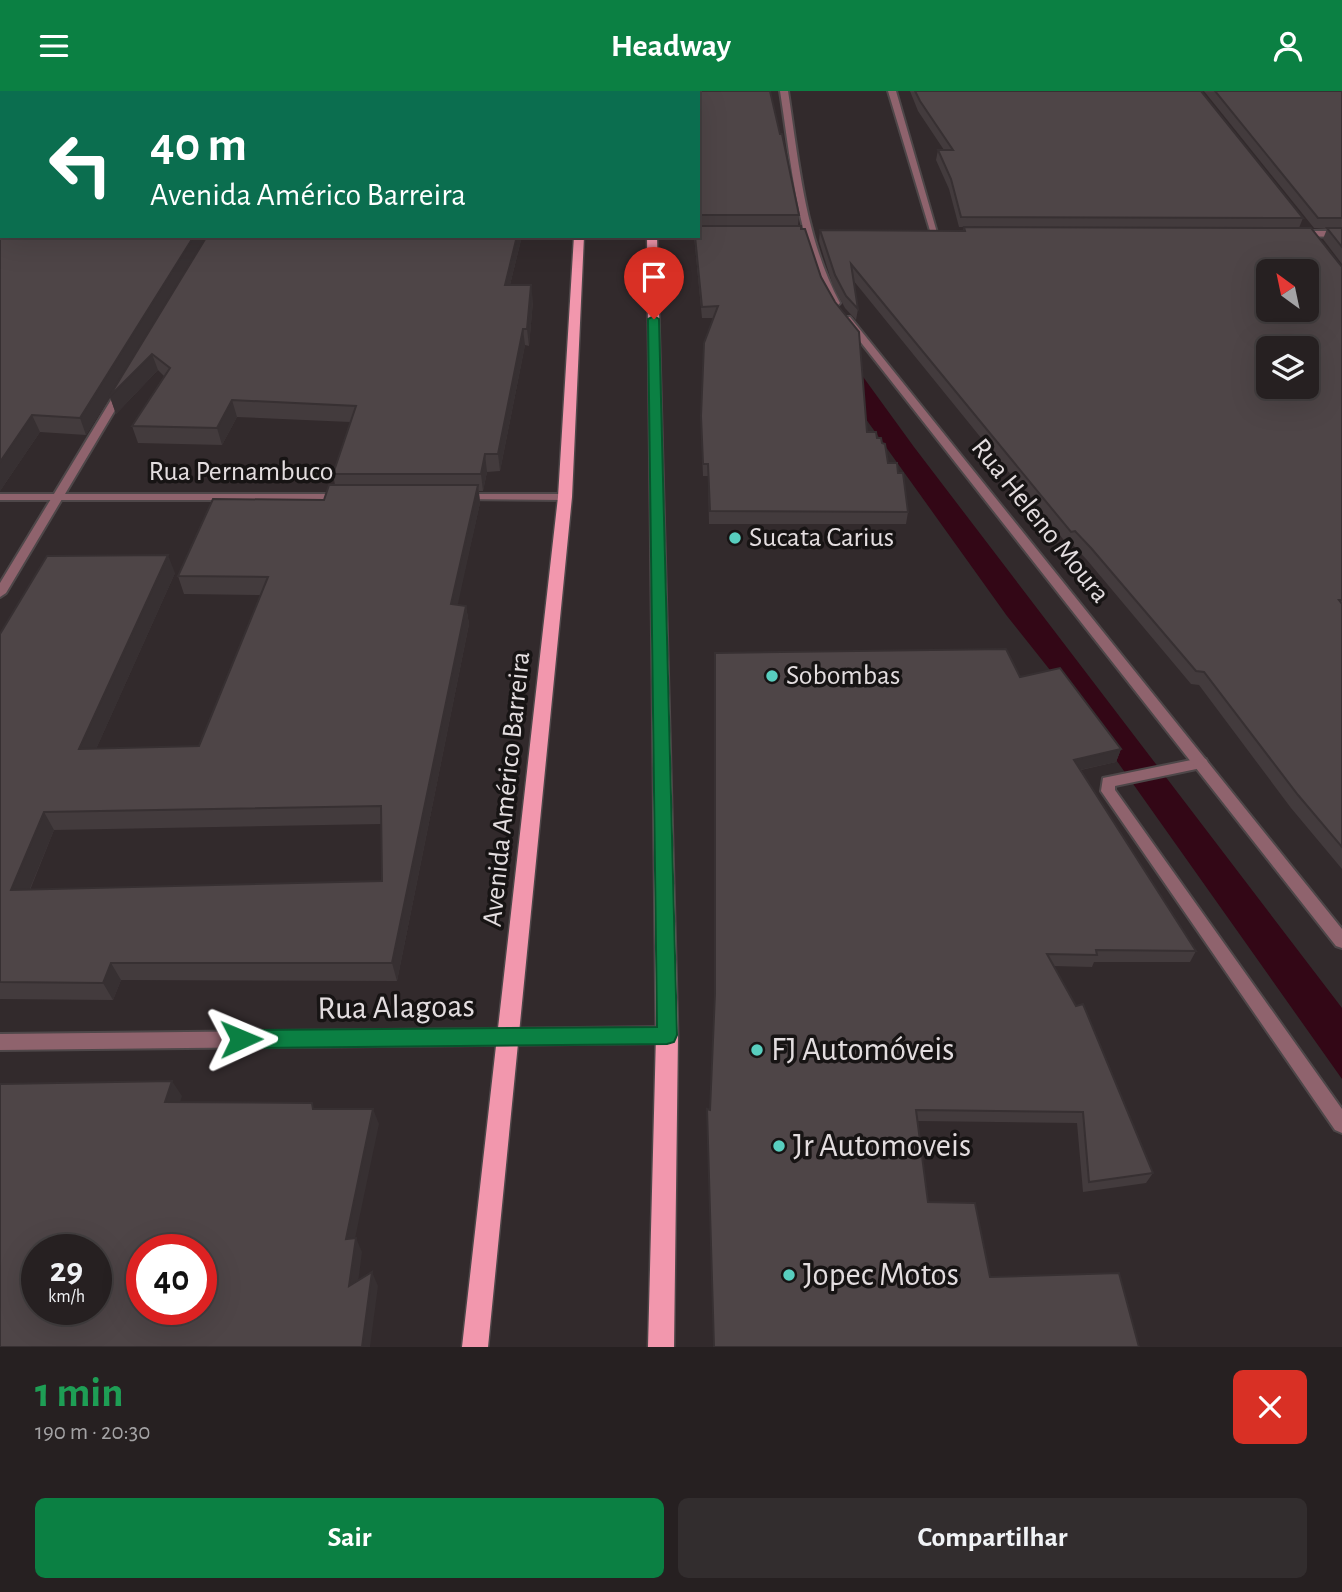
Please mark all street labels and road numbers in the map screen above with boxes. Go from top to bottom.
street label: Rua Heleno Moura [966,434,1114,608]
street label: Rua Pernambuco [149,458,333,486]
street label: Avenida Américo Barreira [479,650,535,928]
street label: Rua Alagoas [317,990,475,1026]

